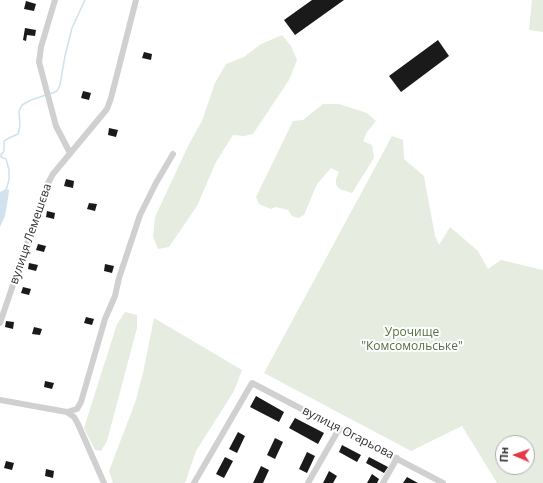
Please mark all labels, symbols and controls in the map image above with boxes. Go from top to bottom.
street label: вулиця Лемешєва [7,182,55,286]
park label: Урочище "Комсомольське" [361,326,463,354]
street label: вулиця Огарьова [300,404,396,462]
north arrow [495,435,535,475]
text: Пн [496,447,511,463]

